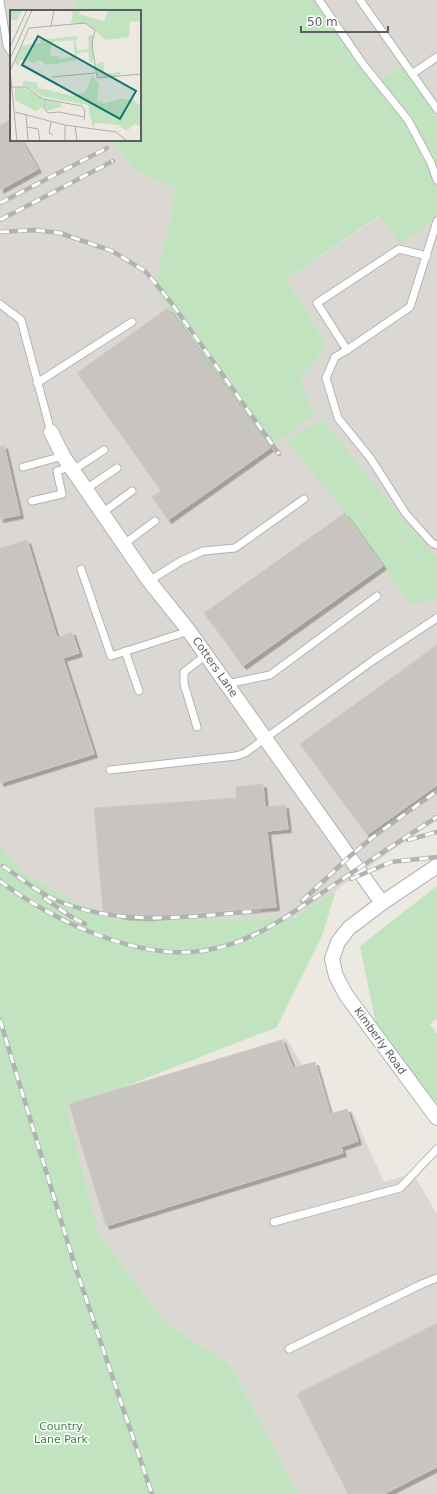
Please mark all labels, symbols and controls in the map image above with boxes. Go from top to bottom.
scale bar [301,8,388,34]
inset map [10,10,141,141]
text: 50 m [307,15,338,29]
street label: Cotters Lane [190,635,241,700]
street label: Kimberly Road [351,1005,409,1077]
park label: Country Lane Park [34,1420,89,1446]

